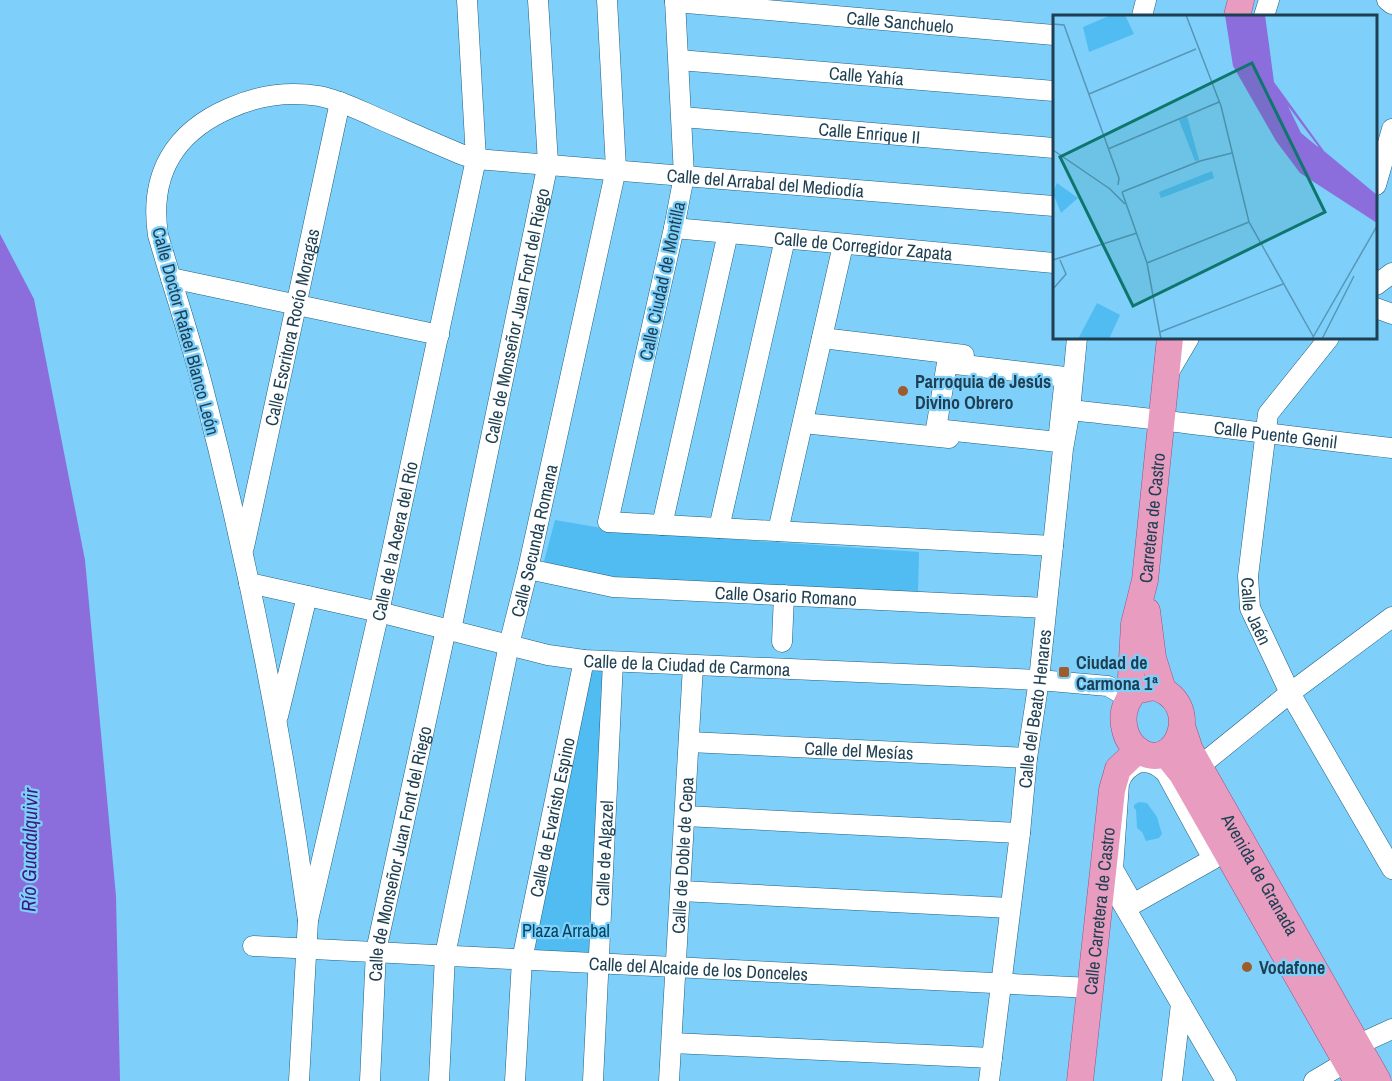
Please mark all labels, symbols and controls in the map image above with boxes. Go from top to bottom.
street label: Calle Sanchuelo [845,4,955,39]
inset map [1053,15,1377,339]
street label: Calle Yahía [828,60,905,91]
street label: Calle Enrique II [818,116,921,149]
street label: Calle del Arrabal del Mediodía [666,162,865,203]
street label: Calle de Monseñor Juan Font del Riego [478,186,555,446]
street label: Calle Ciudad de Montilla [633,199,691,363]
street label: Calle Doctor Rafael Blanco León [146,224,226,438]
street label: Calle de Corregidor Zapata [773,225,953,266]
street label: Calle Escritora Rocío Moragas [258,226,325,428]
place label: Parroquia de Jesús Divino Obrero [915,369,1051,415]
marker: Parroquia de Jesús Divino Obrero [896,384,910,398]
street label: Calle Puente Genil [1212,414,1339,454]
street label: Carretera de Castro [1132,452,1171,584]
street label: Calle de la Acera del Río [365,459,423,623]
street label: Calle Secunda Romana [504,462,563,620]
street label: Calle Jaén [1236,577,1278,649]
street label: Calle Osario Romano [714,579,857,611]
street label: Calle del Beato Henares [1012,628,1057,789]
street label: Calle de la Ciudad de Carmona [583,647,791,682]
place label: Ciudad de Carmona 1ª [1076,650,1158,696]
marker: Ciudad de Carmona 1ª [1057,665,1071,679]
street label: Calle de Monseñor Juan Font del Riego [362,723,437,982]
street label: Calle de Evaristo Espino [523,735,580,899]
street label: Calle del Mesías [804,735,914,765]
street label: Calle de Doble de Cepa [665,776,699,934]
water label: Río Guadalquivir [14,787,44,912]
street label: Calle de Algazel [589,800,619,907]
street label: Avenida de Granada [1216,808,1305,940]
street label: Calle Carretera de Castro [1077,826,1120,996]
park label: Plaza Arrabal [522,918,610,943]
street label: Calle del Alcaide de los Donceles [588,950,809,986]
place label: Vodafone [1259,955,1325,980]
marker: Vodafone [1240,960,1254,974]

